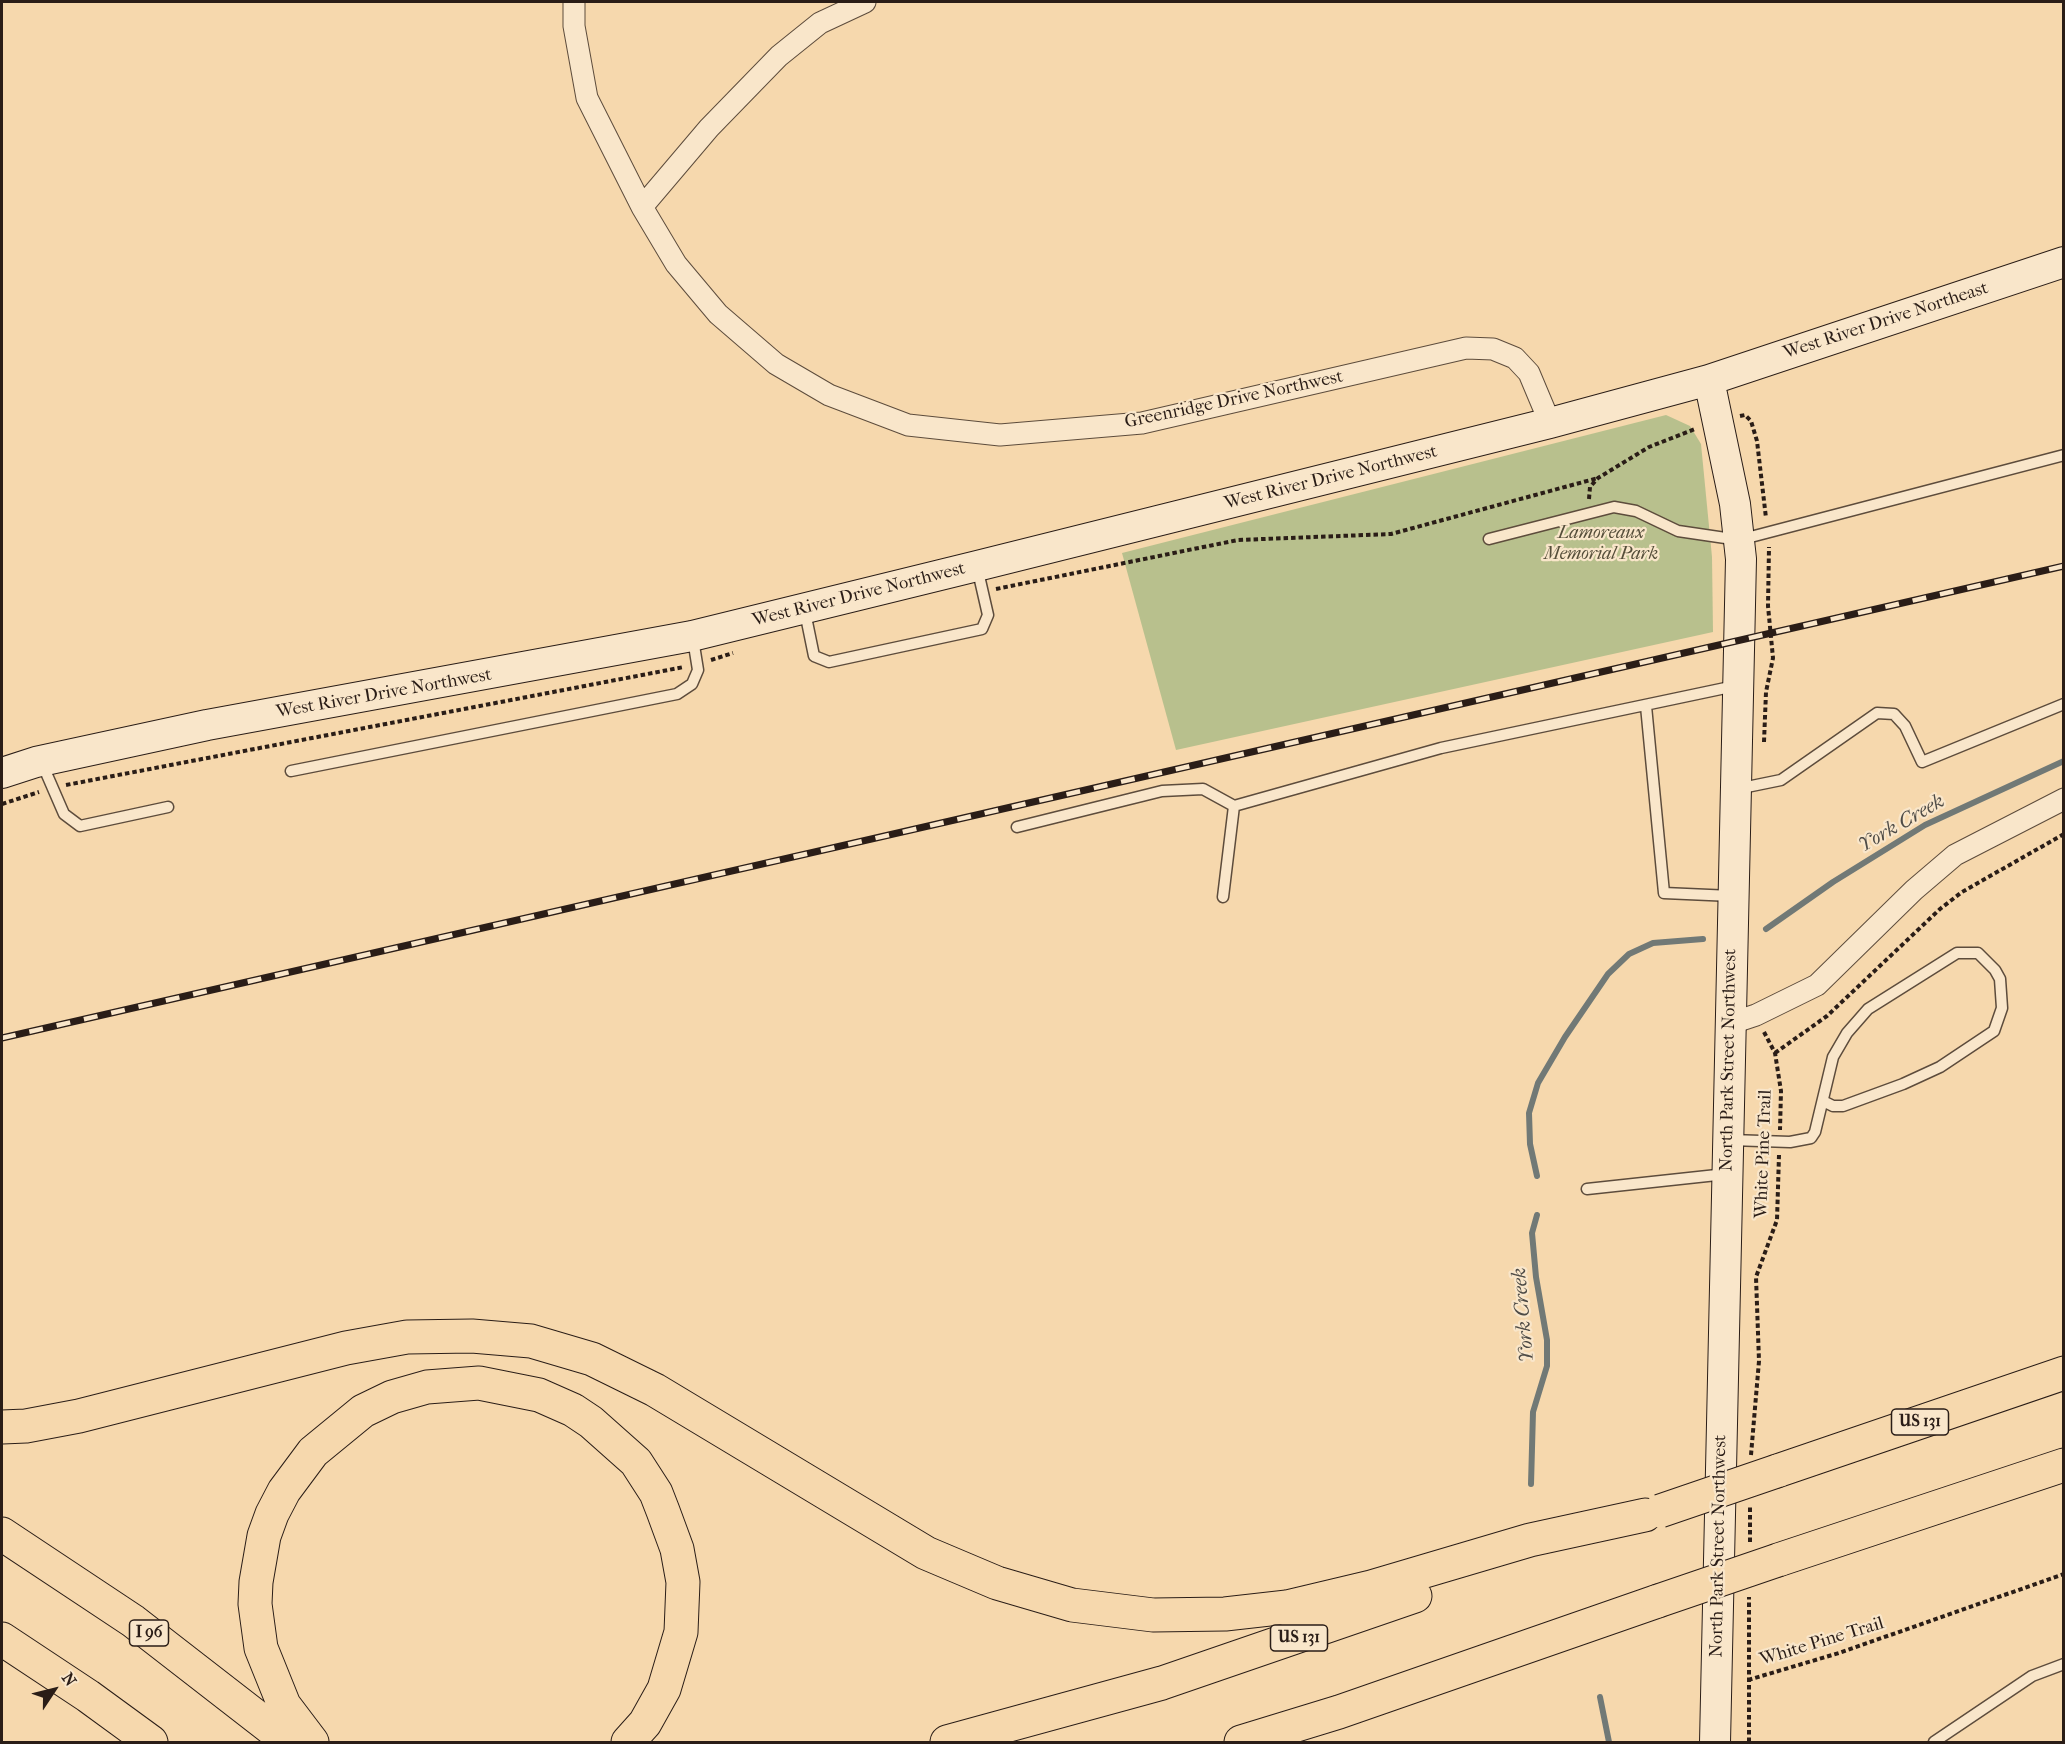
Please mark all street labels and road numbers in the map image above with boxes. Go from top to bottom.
street label: West River Drive Northeast [1781,278,1991,364]
street label: Greenridge Drive Northwest [1123,366,1345,434]
street label: West River Drive Northwest [1222,441,1440,515]
street label: West River Drive Northwest [750,558,968,632]
street label: West River Drive Northwest [275,664,493,724]
street label: North Park Street Northwest [1716,948,1742,1172]
street label: White Pine Trail [1751,1089,1777,1219]
road number: US 131 [1892,1409,1948,1435]
street label: North Park Street Northwest [1706,1434,1732,1658]
street label: White Pine Trail [1757,1613,1887,1671]
road number: I 96 [130,1620,168,1646]
road number: US 131 [1270,1625,1328,1651]

